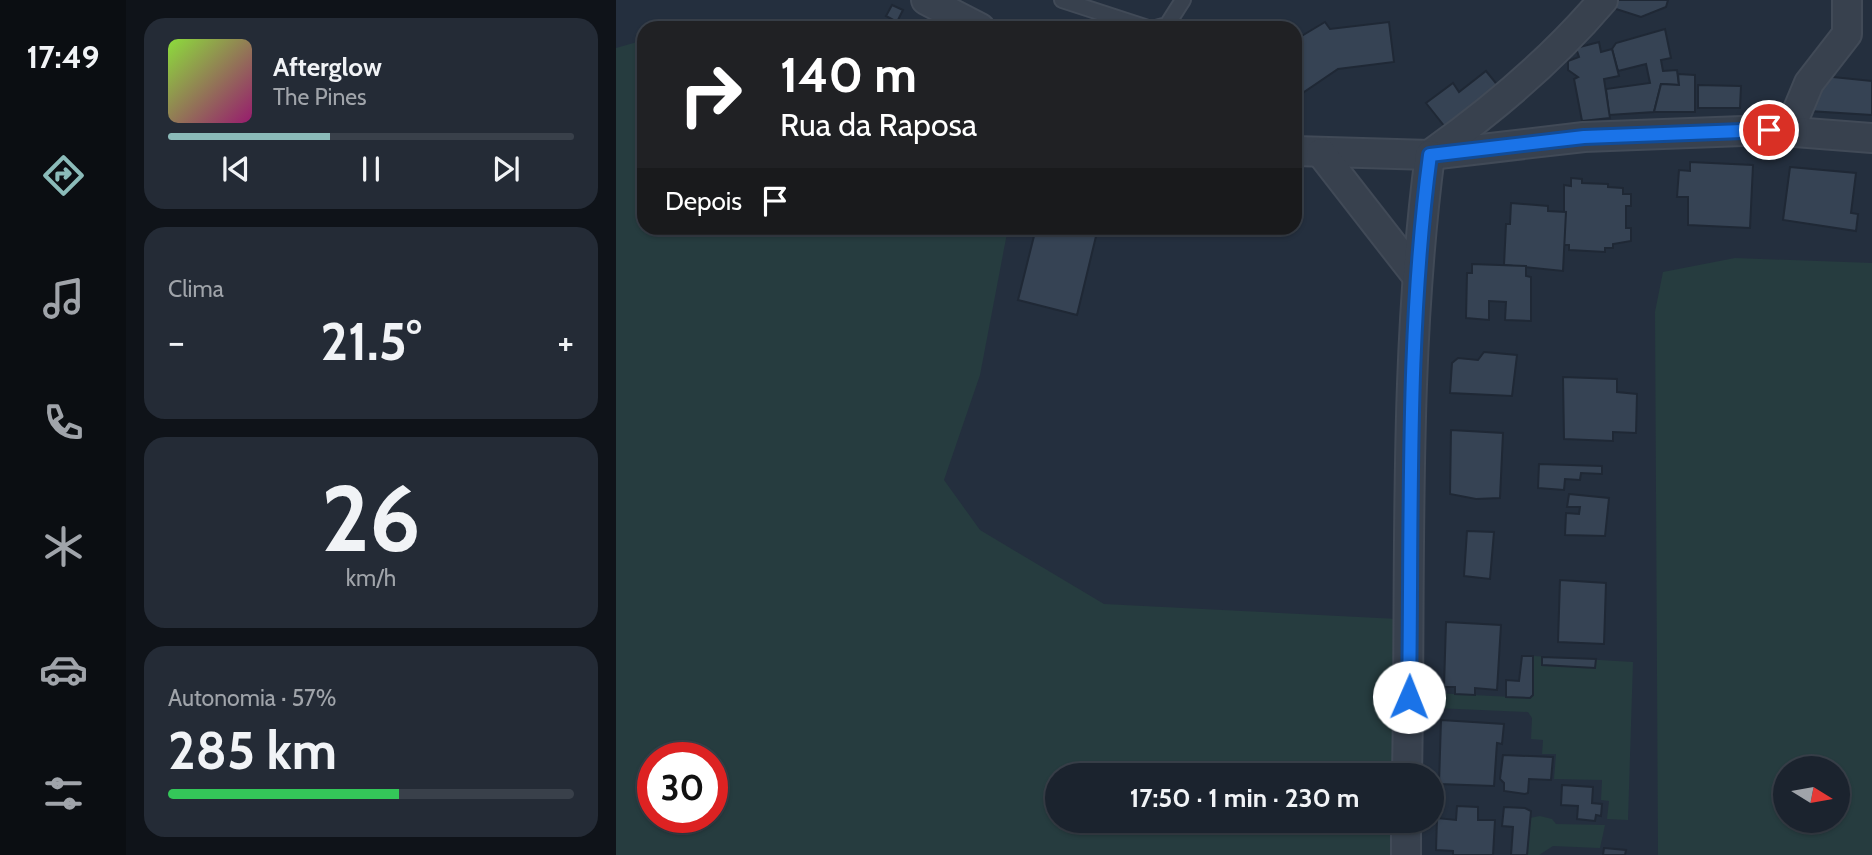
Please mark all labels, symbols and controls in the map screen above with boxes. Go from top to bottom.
text: 17:49 [26,37,100,76]
text: 140 m [780,45,917,104]
icon: right [665,49,756,140]
text: Afterglow [273,51,382,83]
text: The Pines [273,83,367,111]
pin [1739,100,1799,160]
text: Rua da Raposa [780,105,977,144]
icon: arrive [1750,111,1788,149]
icon: previous [217,150,255,188]
icon: pause [352,150,390,188]
icon: next [487,150,525,188]
icon: directions [39,151,88,200]
icon: arrive [756,182,794,220]
text: Depois [665,185,742,217]
icon: music [39,274,88,323]
text: Clima [168,275,224,303]
text: 21.5° [320,310,422,373]
text: − [168,318,185,365]
text: + [557,318,574,365]
icon: phone [39,398,88,447]
text: 26 [321,463,421,574]
icon: climate [39,522,88,571]
text: km/h [346,564,396,592]
icon: car [39,645,88,694]
position arrow [1372,660,1446,734]
text: Autonomia · 57% [168,684,336,712]
text: 285 km [168,719,337,782]
speed limit sign: 30 [637,742,728,833]
north arrow [1773,756,1850,833]
map controls [1773,756,1850,833]
icon: filters [39,769,88,818]
text: 17:50 · 1 min · 230 m [1130,782,1359,814]

